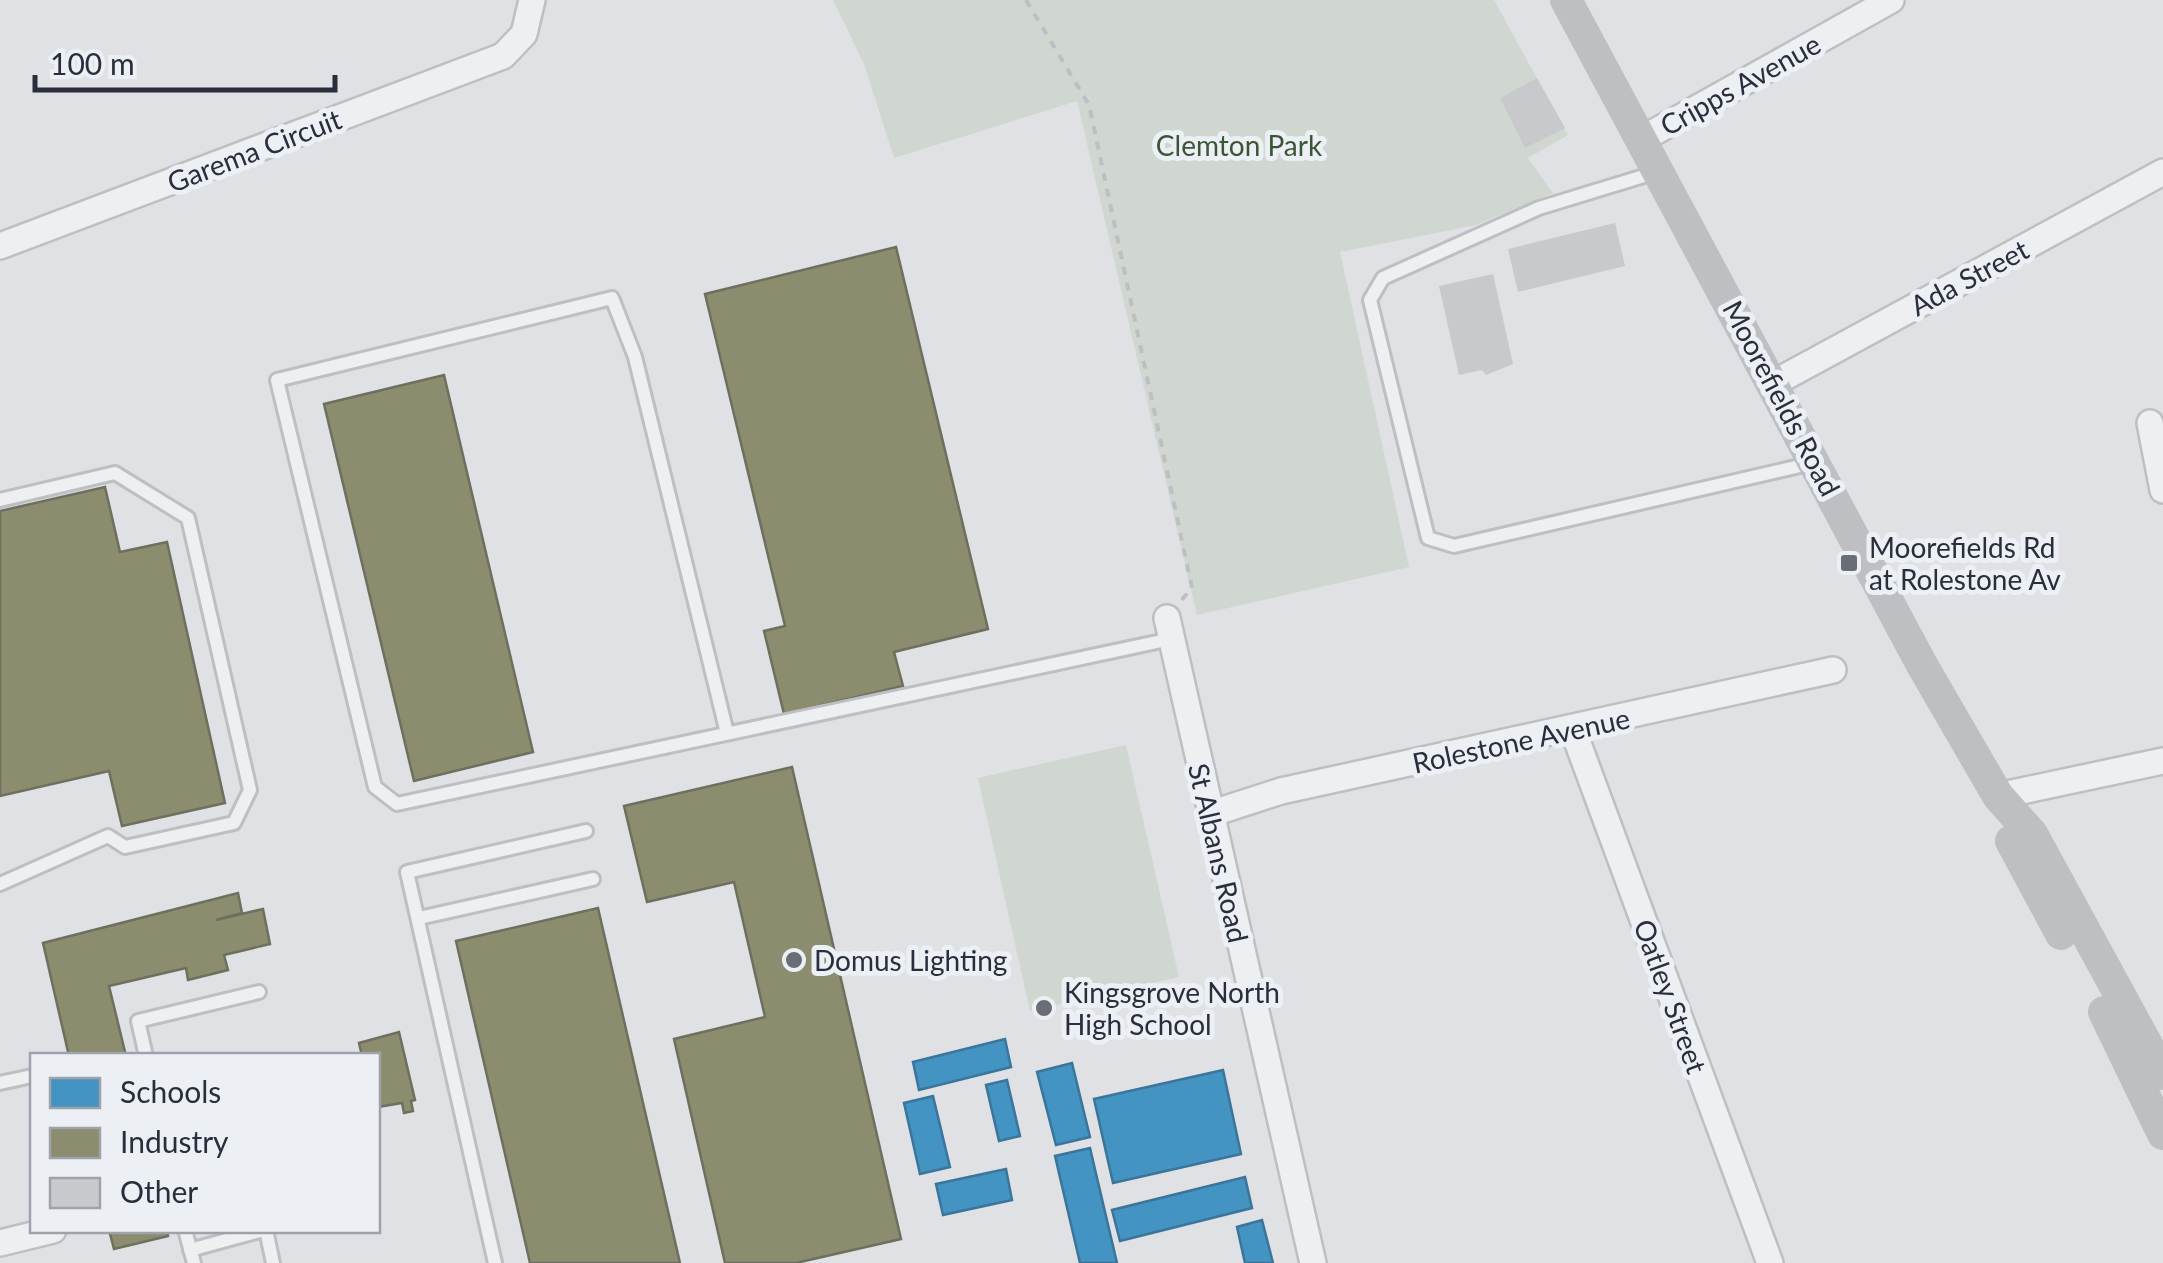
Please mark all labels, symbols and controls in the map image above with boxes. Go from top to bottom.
street label: Cripps Avenue [1654,26,1826,142]
scale bar [35,30,335,92]
text: 100 m [50,45,135,81]
street label: Garema Circuit [162,101,346,199]
park label: Clemton Park [1156,128,1323,162]
street label: Ada Street [1904,232,2034,322]
street label: Moorefields Road [1716,295,1848,501]
place label: Moorefields Rd at Rolestone Av [1869,530,2061,596]
marker: Moorefields Rd at Rolestone Av [1838,552,1860,574]
street label: Rolestone Avenue [1409,700,1633,780]
street label: St Albans Road [1182,760,1256,946]
street label: Oatley Street [1627,914,1715,1078]
place label: Domus Lighting [814,943,1007,977]
marker: Domus Lighting [783,949,805,971]
place label: Kingsgrove North High School [1064,975,1280,1041]
marker: Kingsgrove North High School [1033,997,1055,1019]
legend [30,1053,380,1233]
text: Schools [120,1073,221,1109]
text: Industry [120,1123,229,1159]
text: Other [120,1173,198,1209]

